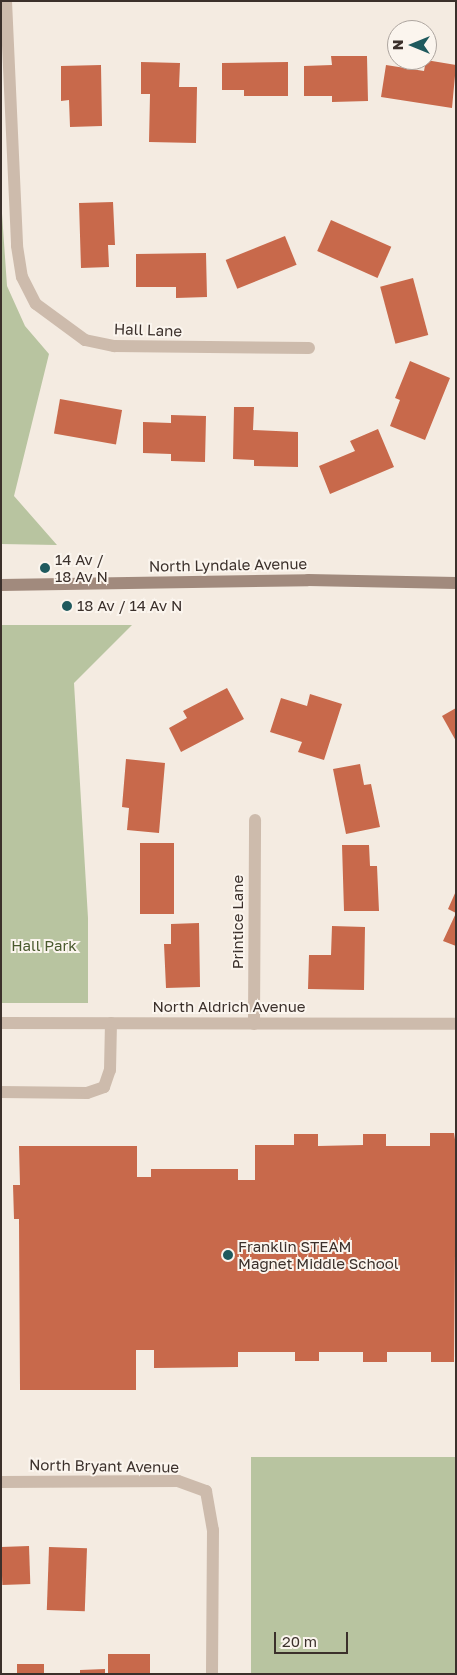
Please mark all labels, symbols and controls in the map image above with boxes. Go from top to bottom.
north arrow [387,20,437,70]
text: N [389,40,406,50]
street label: Hall Lane [114,320,182,340]
place label: 14 Av / 18 Av N [55,550,108,585]
street label: North Lyndale Avenue [149,555,307,575]
marker: 14 Av / 18 Av N [39,562,51,574]
place label: 18 Av / 14 Av N [77,597,182,615]
marker: 18 Av / 14 Av N [61,600,73,612]
street label: Printice Lane [229,875,247,969]
park label: Hall Park [11,937,77,955]
street label: North Aldrich Avenue [152,998,306,1016]
place label: Franklin STEAM Magnet Middle School [238,1237,399,1272]
marker: Franklin STEAM Magnet Middle School [222,1249,234,1261]
street label: North Bryant Avenue [29,1456,179,1476]
scale bar [277,1622,351,1654]
text: 20 m [282,1632,317,1650]

